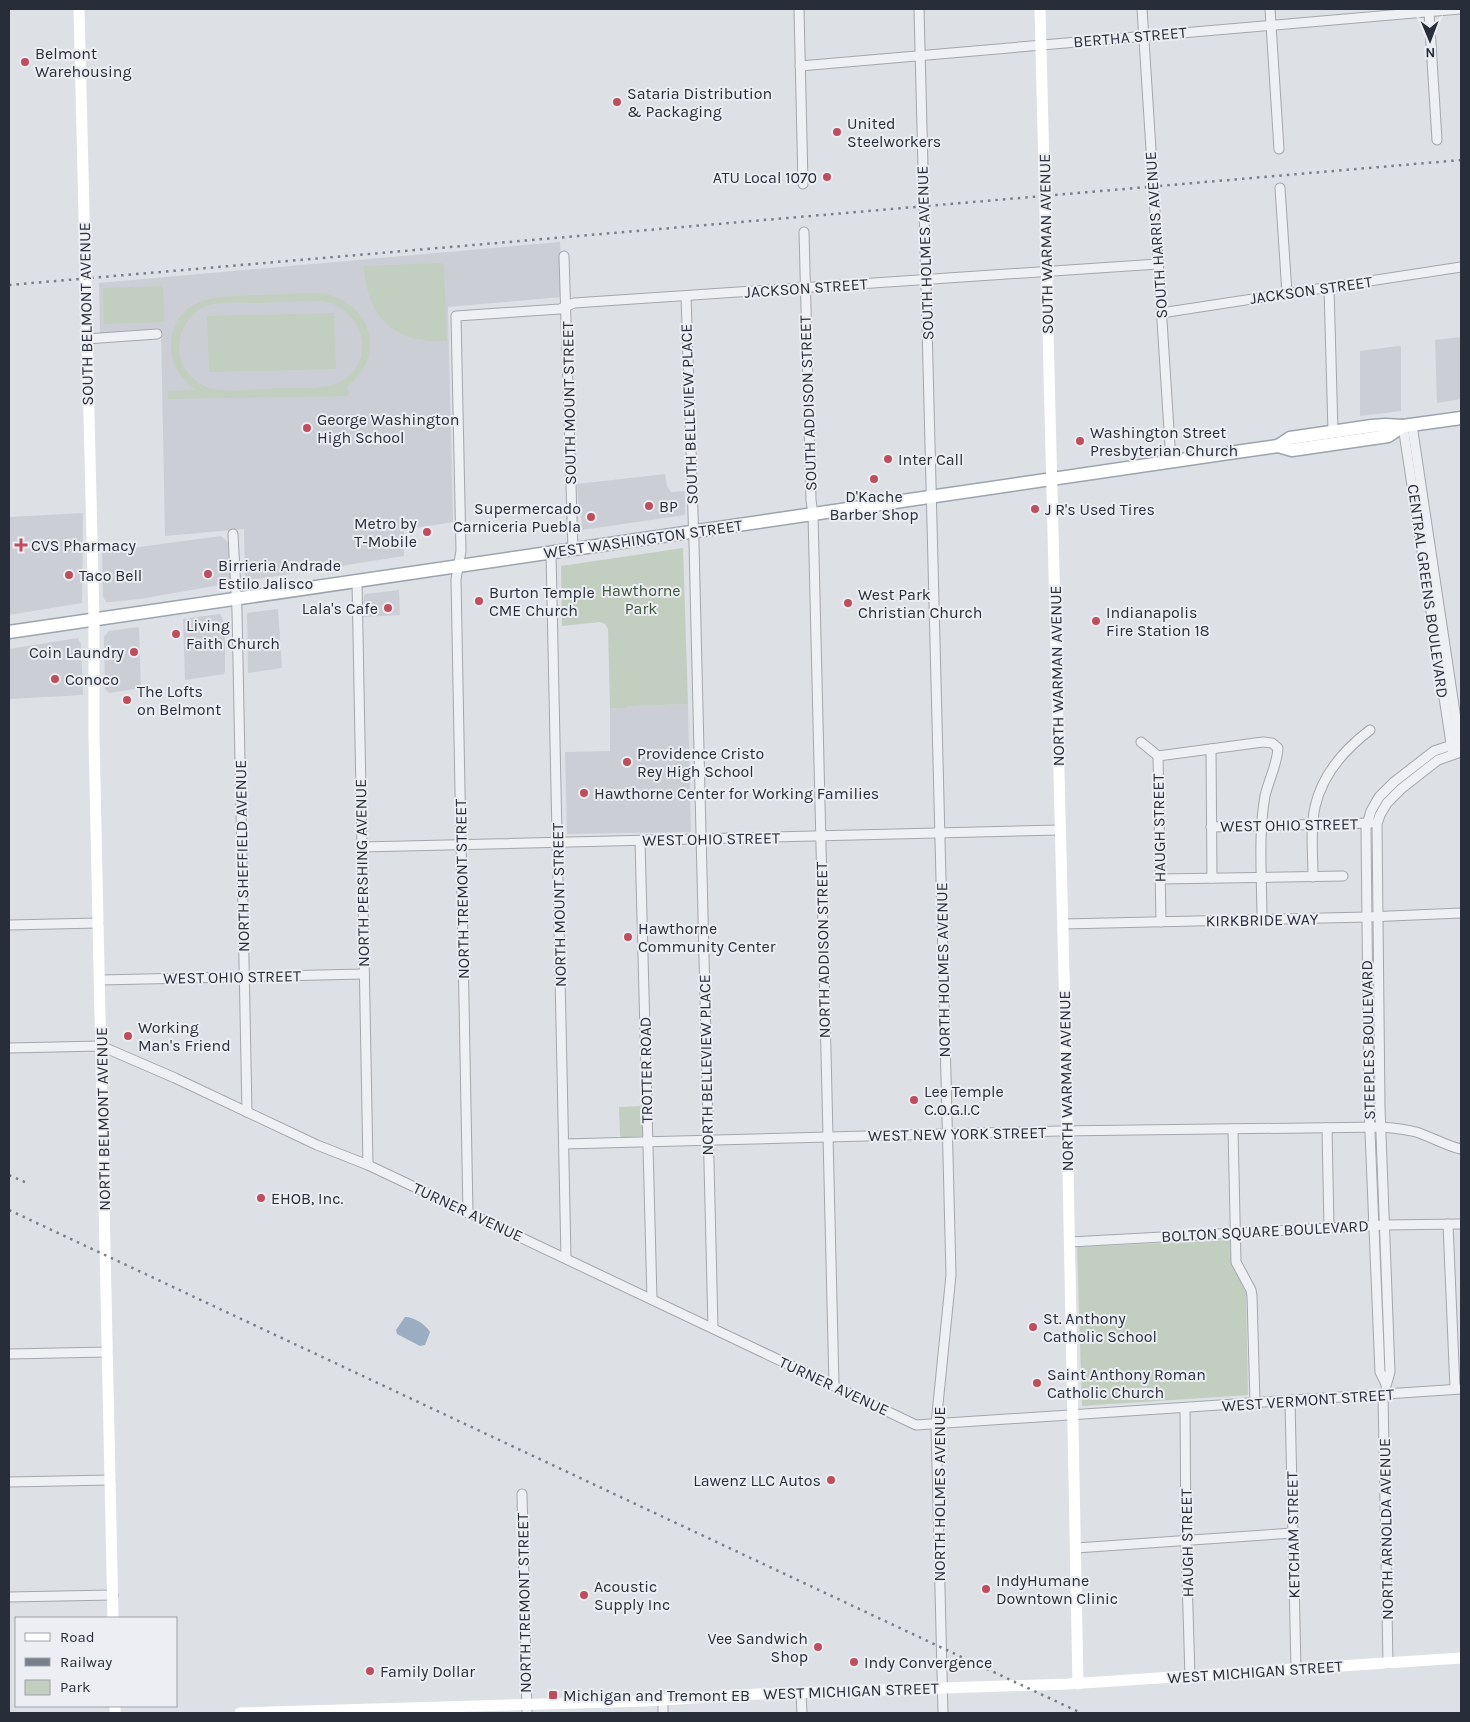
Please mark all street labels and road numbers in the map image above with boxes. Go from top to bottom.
street label: BERTHA STREET [1072,23,1188,51]
street label: SOUTH HARRIS AVENUE [1141,151,1171,319]
street label: SOUTH WARMAN AVENUE [1035,154,1057,334]
street label: SOUTH HOLMES AVENUE [912,165,938,341]
street label: SOUTH BELMONT AVENUE [75,222,97,406]
street label: JACKSON STREET [1249,272,1373,308]
street label: JACKSON STREET [744,274,868,302]
street label: SOUTH ADDISON STREET [795,315,821,491]
street label: SOUTH MOUNT STREET [558,321,580,485]
street label: SOUTH BELLEVIEW PLACE [676,323,702,505]
street label: CENTRAL GREENS BOULEVARD [1404,483,1452,699]
street label: WEST WASHINGTON STREET [542,516,744,562]
street label: NORTH WARMAN AVENUE [1046,585,1068,767]
street label: NORTH SHEFFIELD AVENUE [231,760,253,952]
street label: HAUGH STREET [1149,774,1169,882]
street label: NORTH PERSHING AVENUE [351,779,373,967]
street label: NORTH TREMONT STREET [451,799,473,979]
street label: WEST OHIO STREET [1220,814,1358,836]
street label: NORTH MOUNT STREET [548,823,570,987]
street label: WEST OHIO STREET [642,828,780,850]
street label: NORTH ADDISON STREET [812,862,834,1038]
street label: NORTH HOLMES AVENUE [932,882,954,1058]
street label: KIRKBRIDE WAY [1206,910,1319,930]
street label: STEEPLES BOULEVARD [1357,960,1379,1120]
street label: WEST OHIO STREET [163,966,301,988]
street label: NORTH BELLEVIEW PLACE [695,974,717,1156]
street label: NORTH WARMAN AVENUE [1055,990,1077,1172]
street label: TROTTER ROAD [636,1017,656,1123]
street label: NORTH BELMONT AVENUE [92,1027,114,1211]
street label: WEST NEW YORK STREET [868,1123,1046,1145]
street label: TURNER AVENUE [410,1178,526,1246]
street label: BOLTON SQUARE BOULEVARD [1161,1216,1369,1246]
street label: TURNER AVENUE [776,1352,892,1420]
street label: WEST VERMONT STREET [1221,1385,1395,1415]
street label: NORTH HOLMES AVENUE [930,1406,949,1582]
street label: NORTH ARNOLDA AVENUE [1375,1438,1397,1620]
street label: KETCHAM STREET [1282,1471,1304,1599]
street label: HAUGH STREET [1177,1489,1197,1597]
street label: NORTH TREMONT STREET [513,1513,535,1693]
street label: WEST MICHIGAN STREET [1167,1656,1343,1688]
street label: WEST MICHIGAN STREET [763,1678,939,1704]

